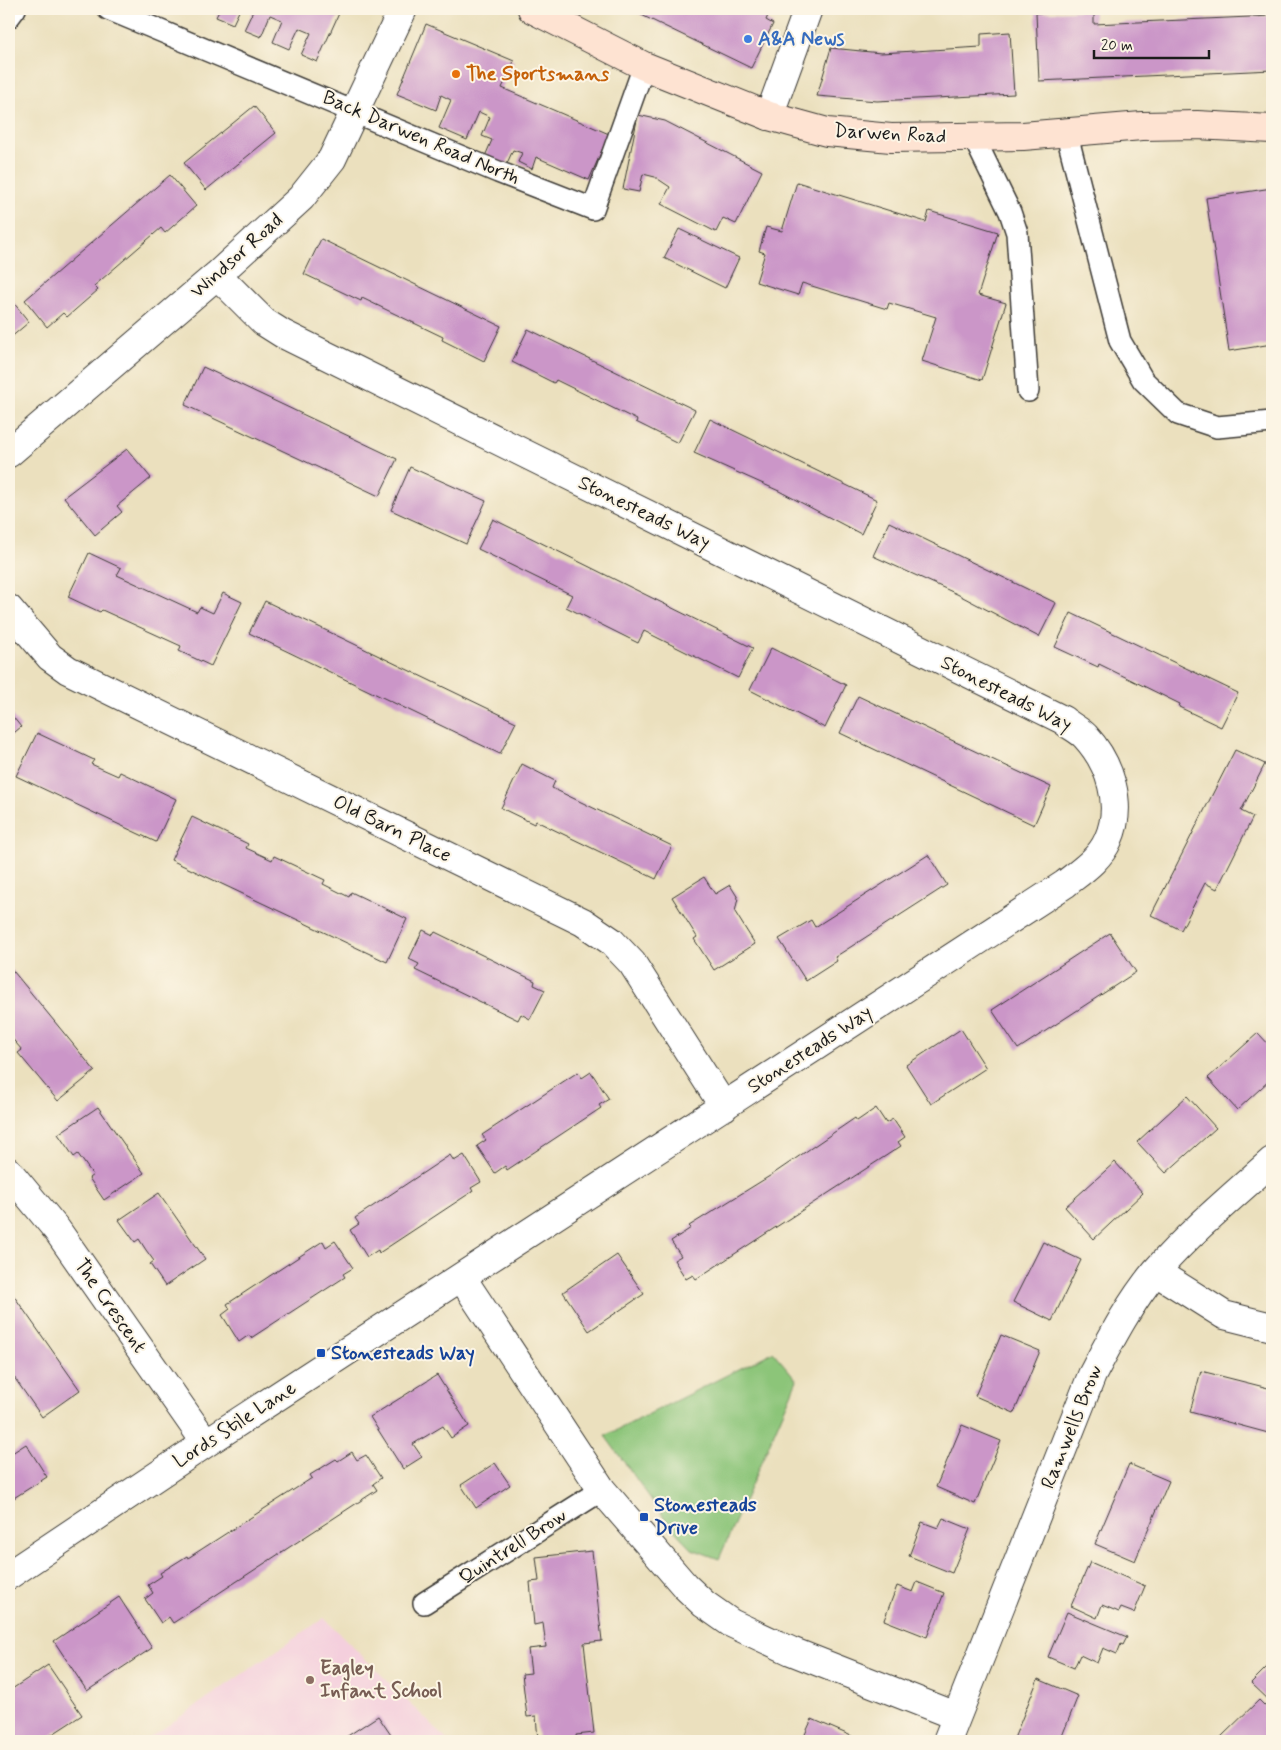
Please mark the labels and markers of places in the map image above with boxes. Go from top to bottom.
place label: A&A News [758,26,844,53]
marker: A&A News [742,33,754,45]
place label: The Sportsmans [466,61,609,88]
marker: The Sportsmans [450,68,462,80]
place label: Stonesteads Way [331,1340,475,1367]
marker: Stonesteads Way [315,1347,327,1359]
place label: Stonesteads Drive [654,1492,757,1542]
marker: Stonesteads Drive [638,1511,650,1523]
place label: Eagley Infant School [320,1655,442,1705]
marker: Eagley Infant School [304,1674,316,1686]

